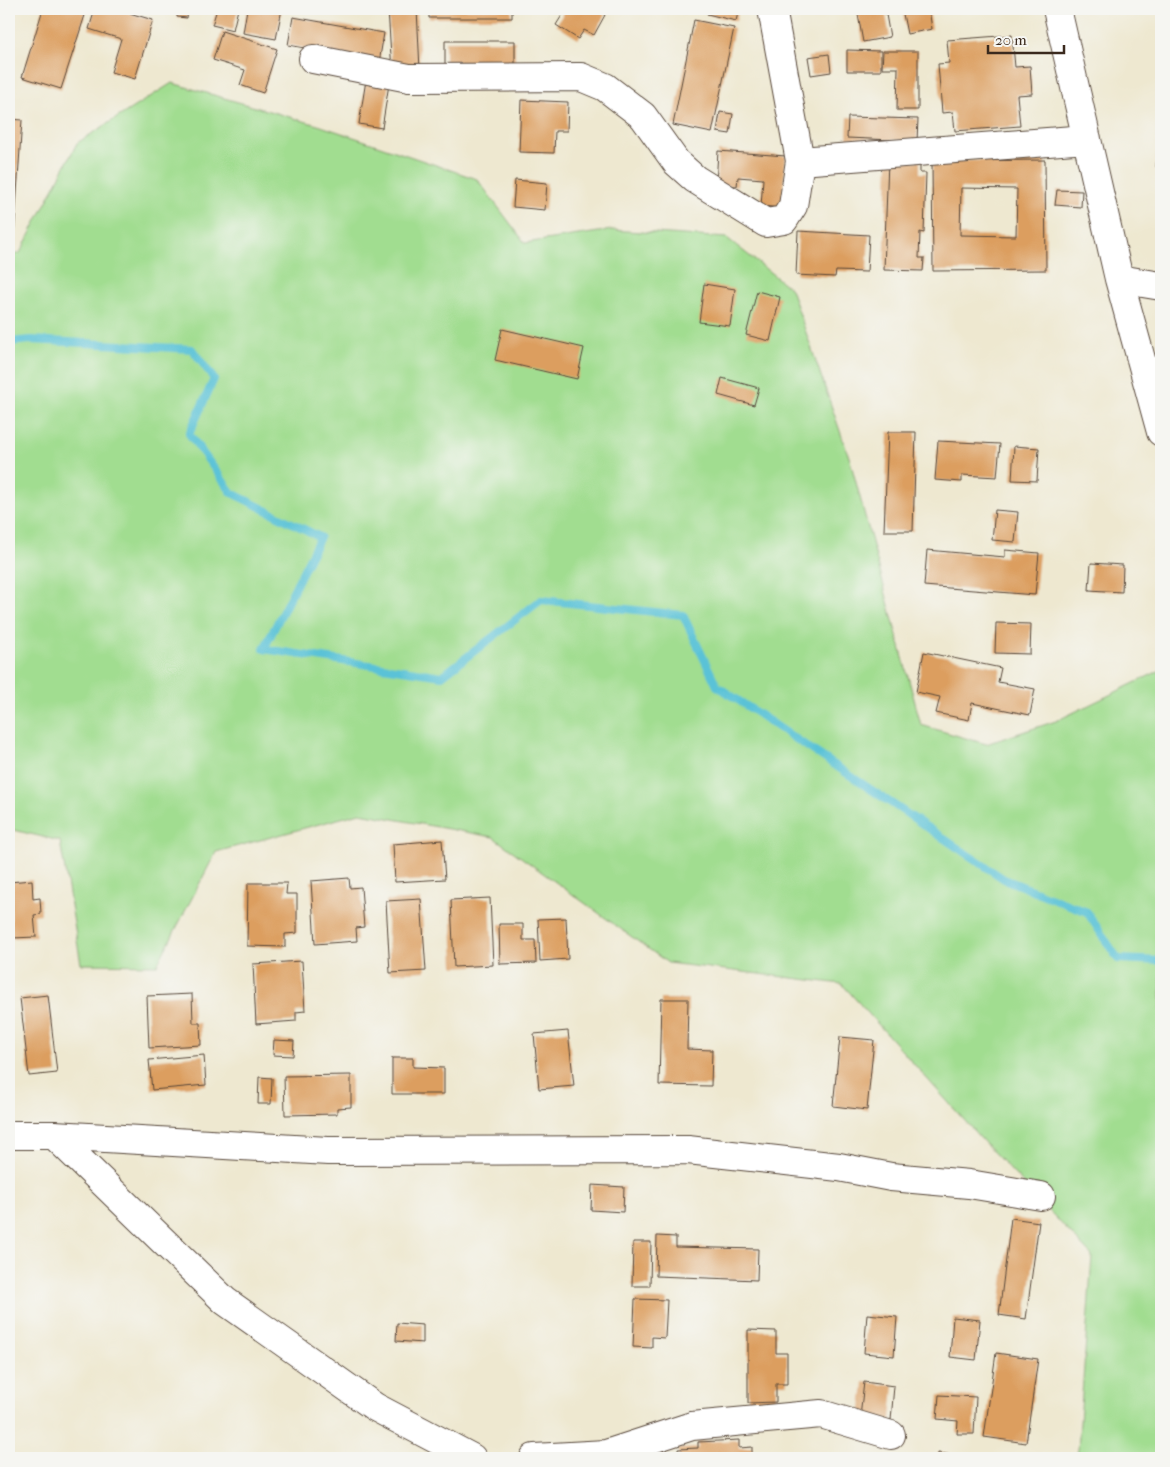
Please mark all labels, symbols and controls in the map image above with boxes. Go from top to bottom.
scale bar [988,22,1064,54]
text: 20 m [995,31,1027,49]

